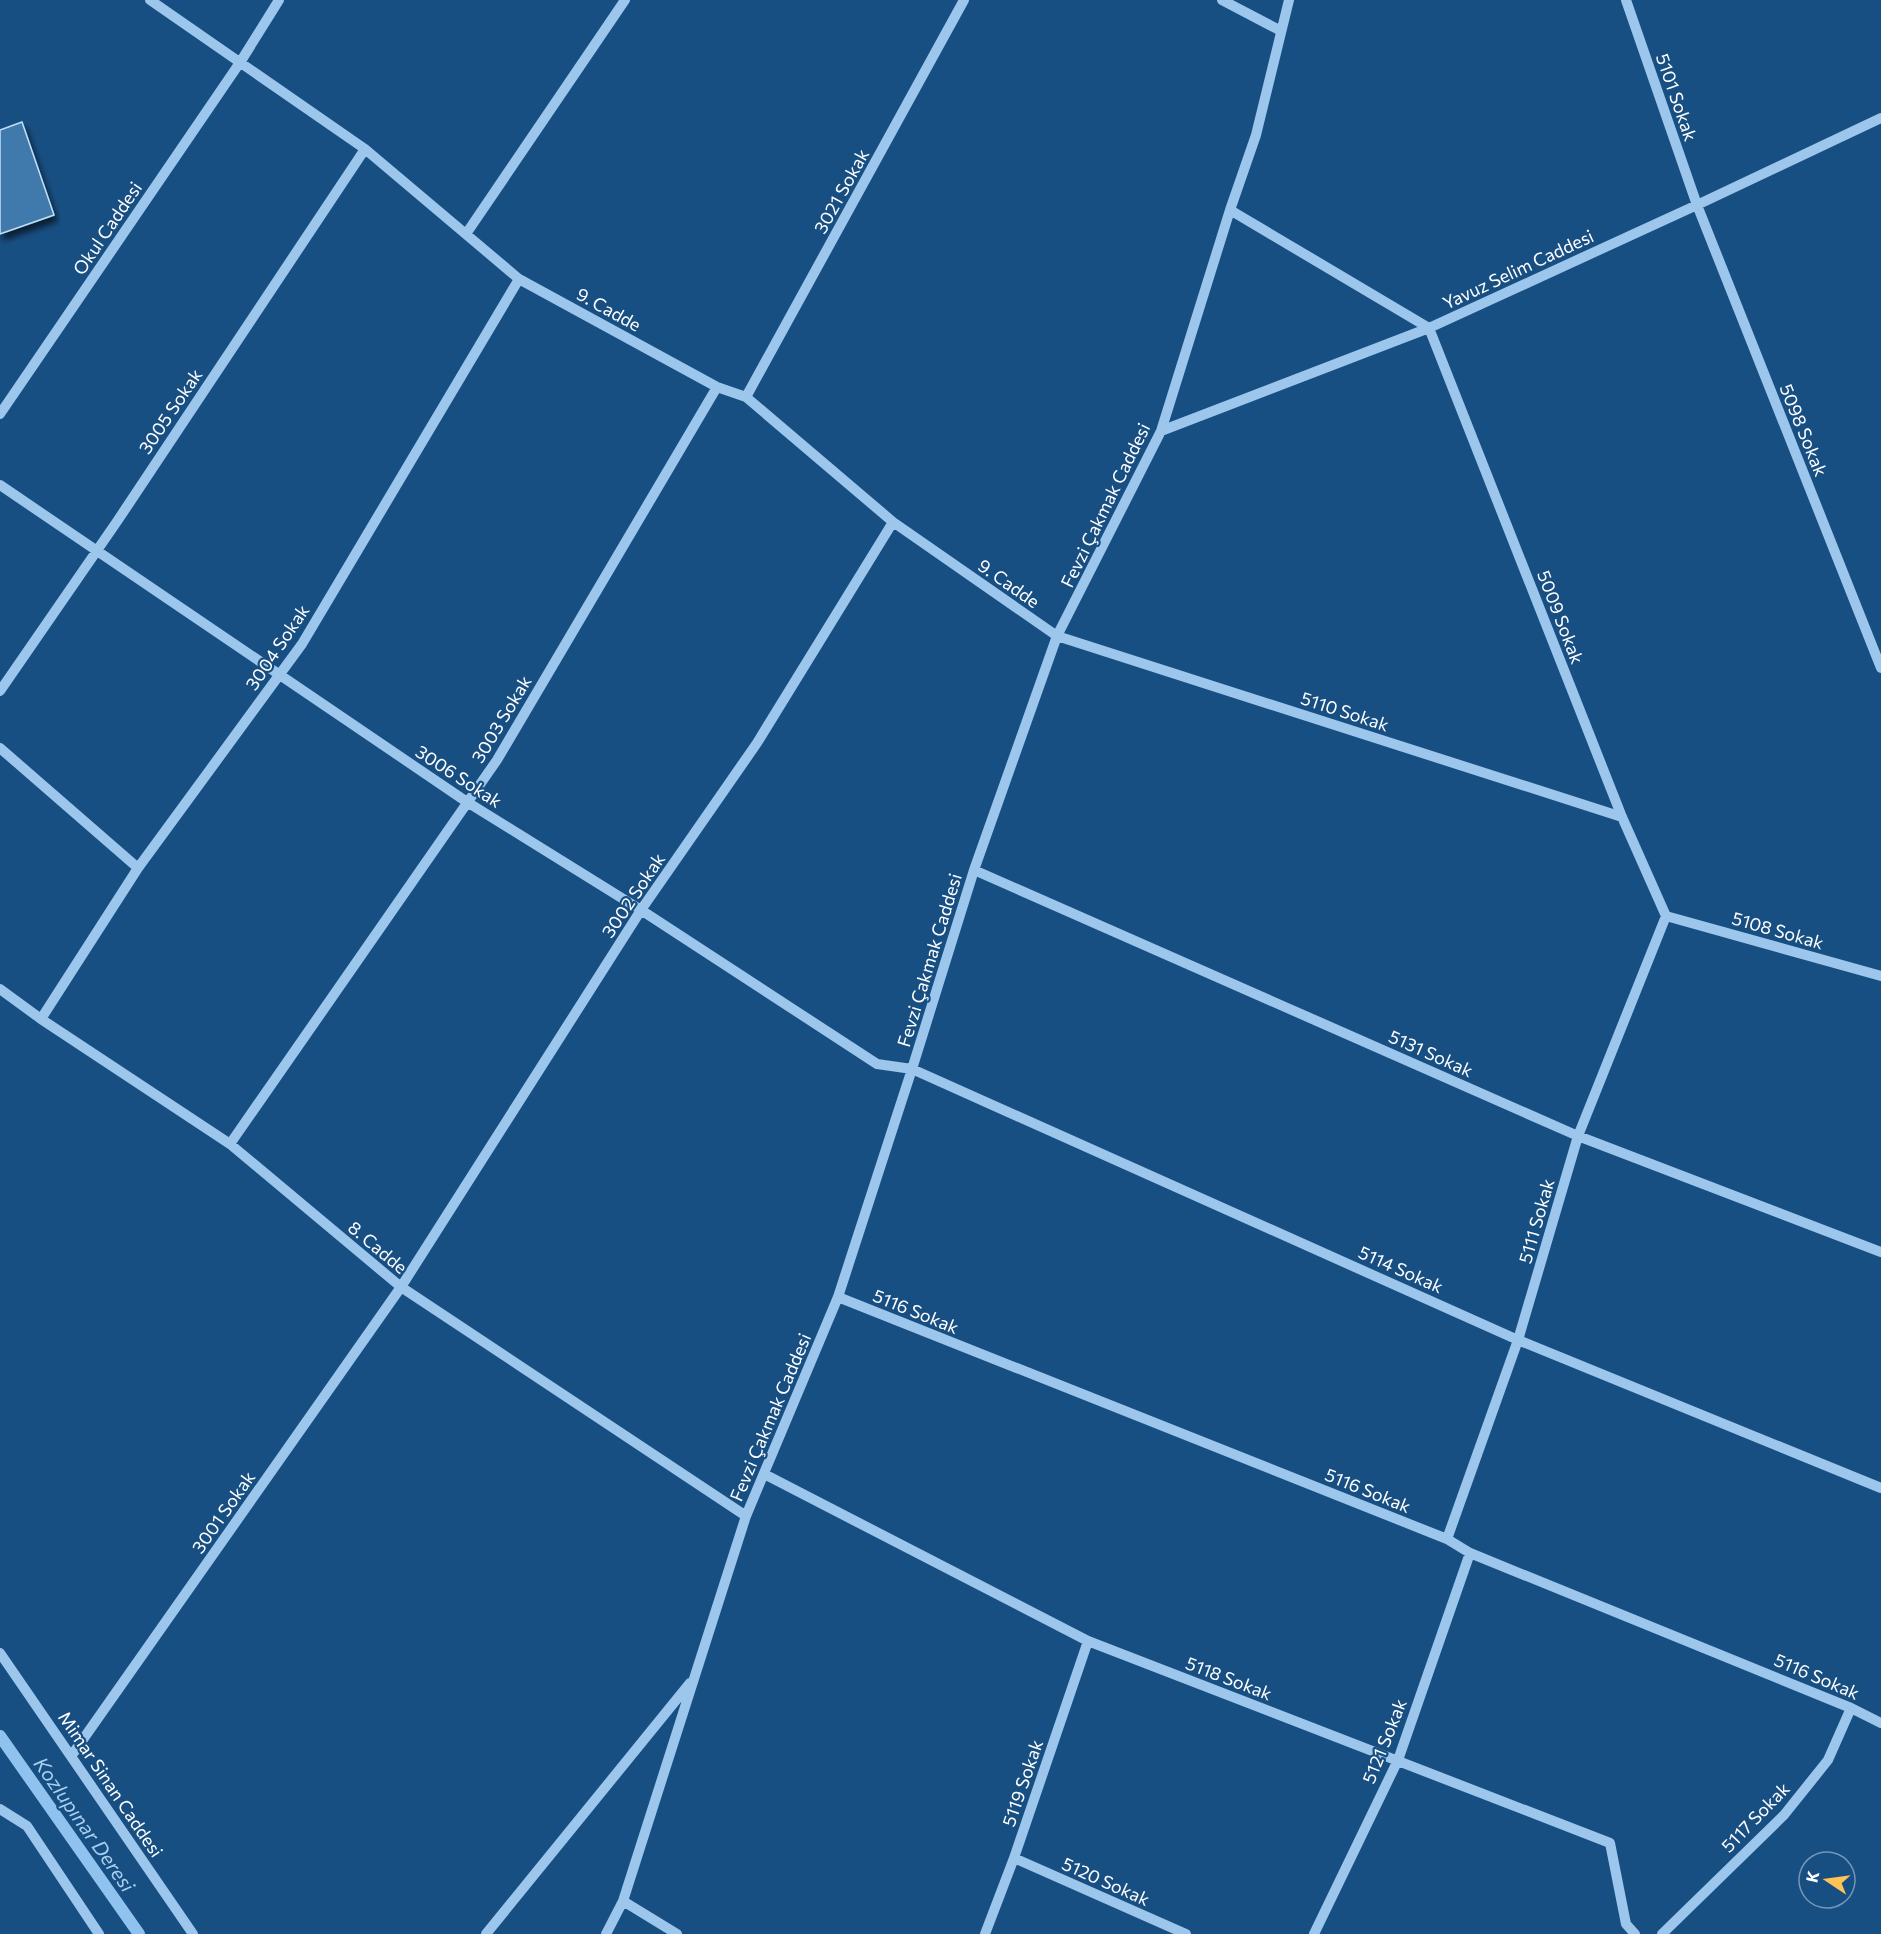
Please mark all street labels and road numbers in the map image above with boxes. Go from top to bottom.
street label: 5101 Sokak [1652,50,1702,144]
street label: 3021 Sokak [809,145,873,237]
street label: Okul Caddesi [68,177,146,279]
street label: Yavuz Selim Caddesi [1439,224,1597,314]
street label: 9. Cadde [573,282,645,336]
street label: 3005 Sokak [134,364,207,458]
street label: 5098 Sokak [1776,381,1833,480]
street label: Fevzi Çakmak Caddesi [1056,419,1154,591]
street label: 9. Cadde [974,554,1044,612]
street label: 5009 Sokak [1533,567,1589,667]
street label: 3004 Sokak [240,600,314,694]
street label: 3003 Sokak [466,671,536,767]
street label: 5110 Sokak [1298,686,1392,736]
street label: 3006 Sokak [412,740,506,812]
street label: 3002 Sokak [597,848,669,942]
street label: Fevzi Çakmak Caddesi [892,871,966,1049]
street label: 5108 Sokak [1730,906,1827,954]
street label: 5131 Sokak [1386,1025,1477,1081]
street label: 5111 Sokak [1513,1176,1559,1266]
street label: 8. Cadde [344,1216,412,1278]
street label: 5114 Sokak [1355,1241,1447,1297]
street label: 5116 Sokak [870,1284,962,1338]
street label: Fevzi Çakmak Caddesi [725,1330,815,1504]
street label: 5116 Sokak [1322,1463,1414,1517]
street label: 3001 Sokak [187,1467,259,1557]
street label: 5116 Sokak [1771,1648,1863,1704]
street label: 5118 Sokak [1183,1652,1275,1705]
street label: 5121 Sokak [1357,1695,1411,1787]
street label: Mimar Sinan Caddesi [54,1707,168,1861]
street label: 5119 Sokak [997,1736,1047,1829]
street label: 5117 Sokak [1716,1777,1794,1857]
street label: 5120 Sokak [1059,1852,1153,1910]

